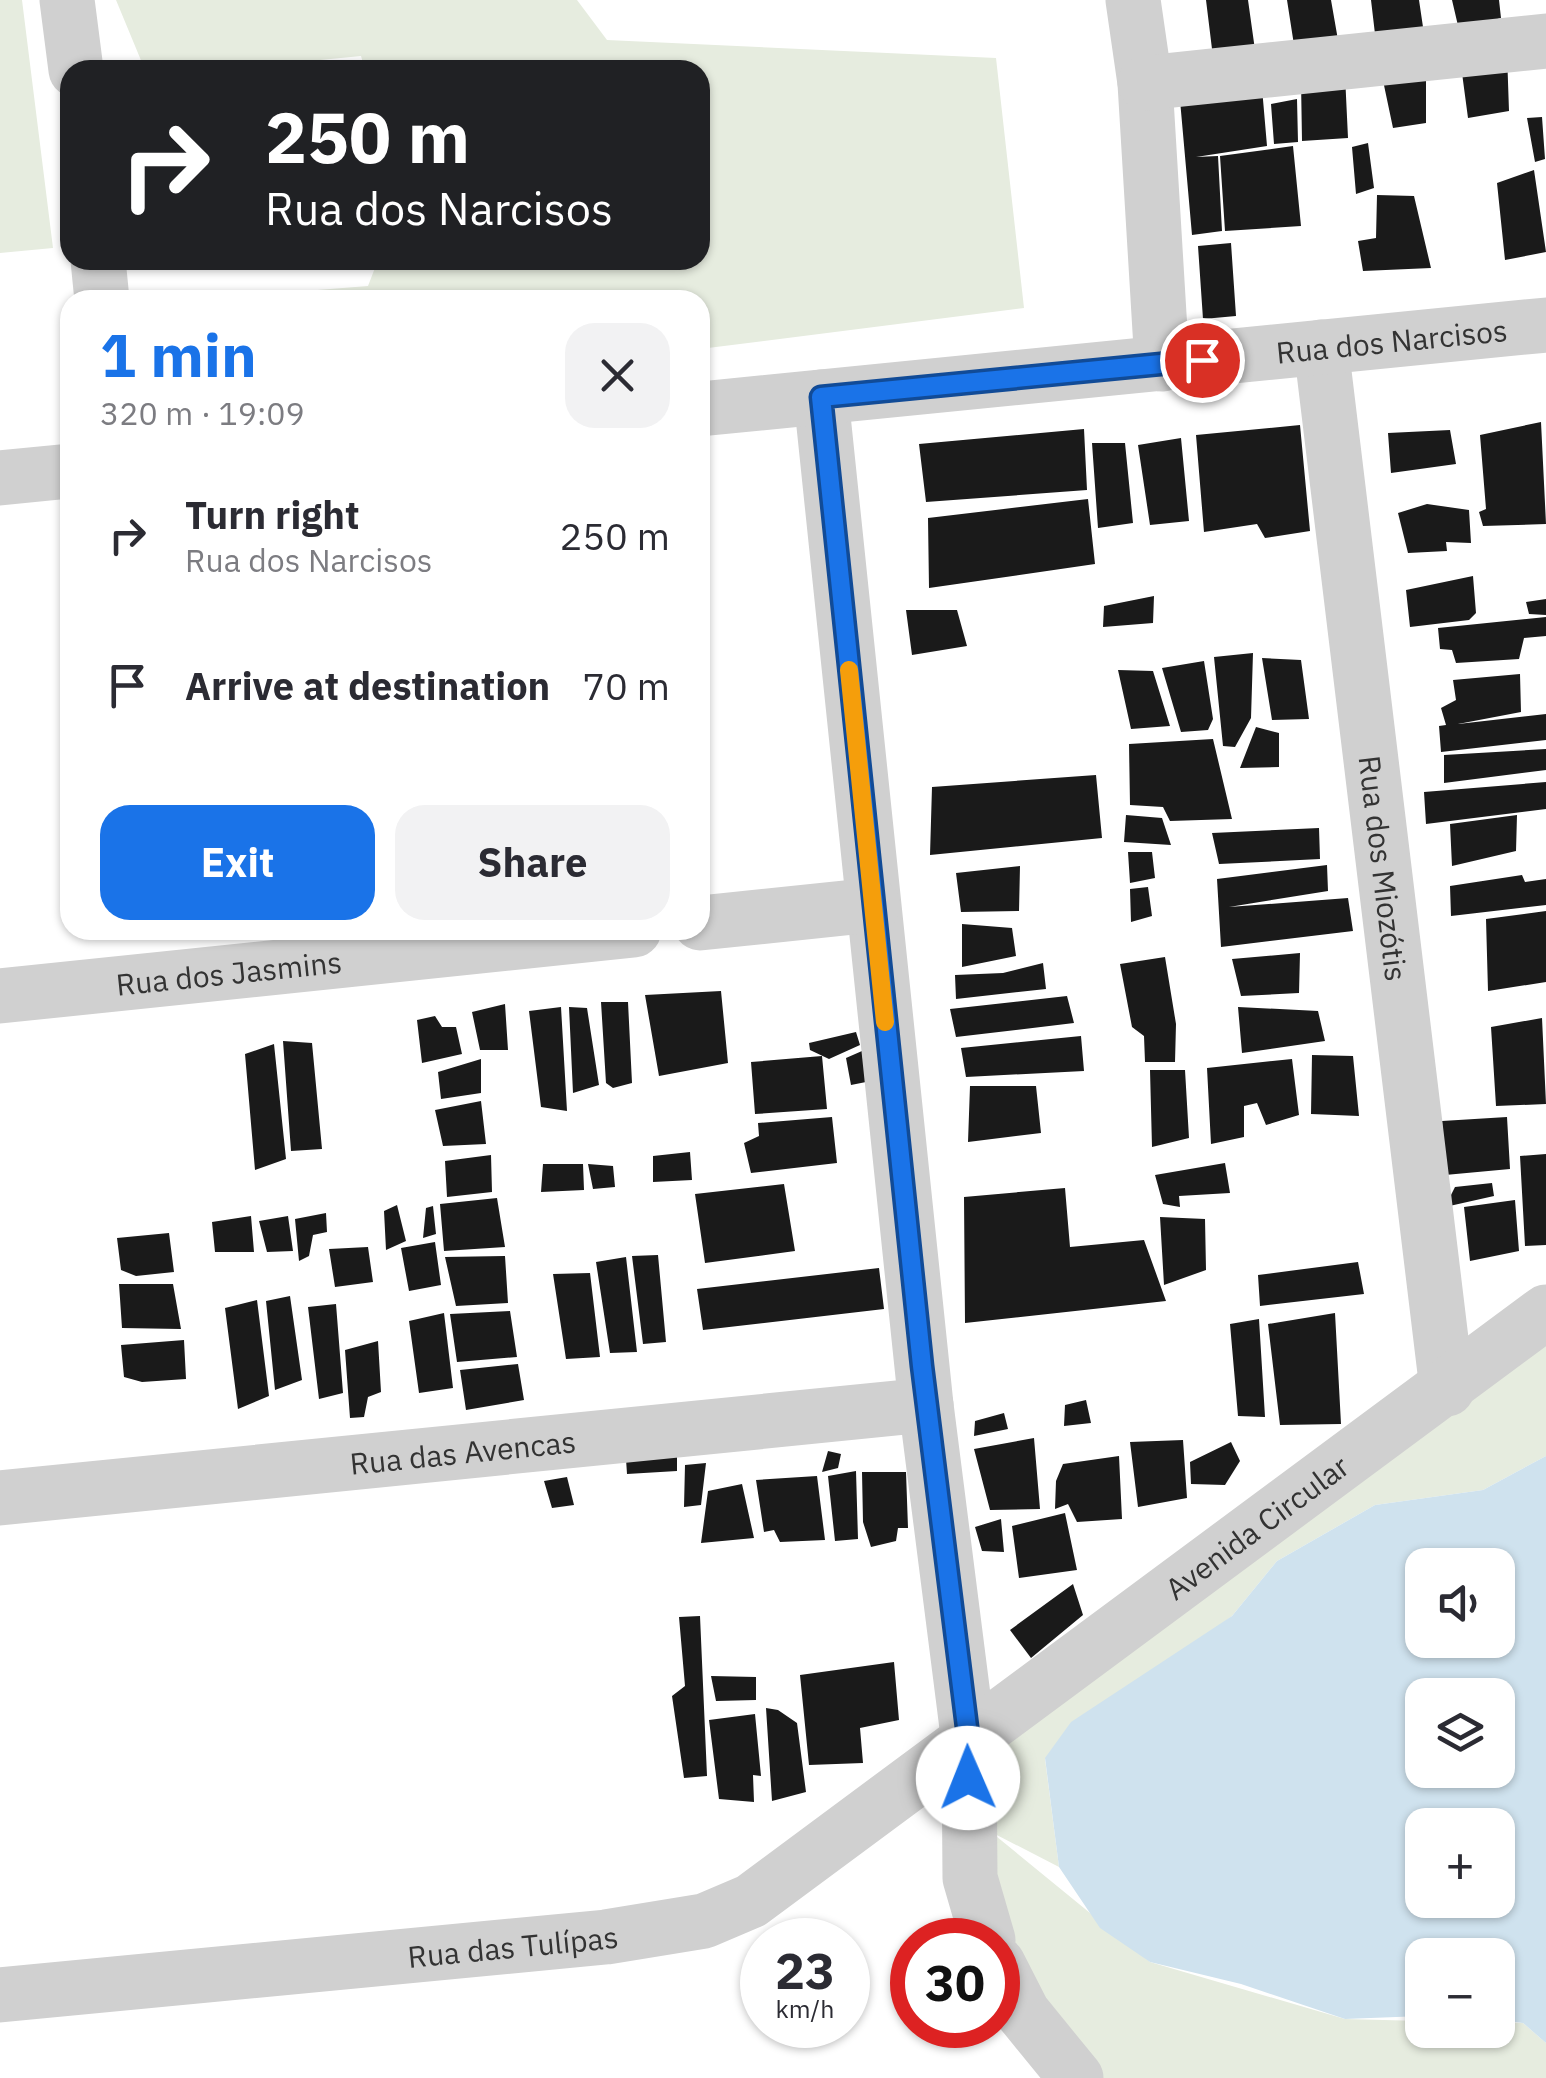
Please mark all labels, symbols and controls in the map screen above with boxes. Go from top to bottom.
text: 250 m [265,91,470,182]
icon: right [100,100,230,230]
text: Rua dos Narcisos [265,179,613,237]
street label: Rua dos Narcisos [1274,309,1509,371]
text: 1 min [100,315,257,394]
pin [1160,318,1245,403]
button: close [565,323,670,428]
icon: arrive [1175,333,1230,388]
text: 320 m · 19:09 [100,392,305,434]
text: Turn right [185,490,360,539]
icon: right [100,508,155,563]
text: 250 m [559,511,670,560]
text: Rua dos Narcisos [185,539,432,581]
icon: arrive [100,658,155,713]
text: Arrive at destination [185,661,550,710]
text: 70 m [582,661,670,710]
street label: Rua dos Miozótis [1351,753,1417,983]
button: Exit [100,805,375,920]
button: Share [395,805,670,920]
street label: Rua dos Jasmins [114,941,344,1003]
street label: Rua das Avencas [348,1421,578,1482]
street label: Avenida Circular [1157,1446,1356,1608]
map controls [1405,1548,1515,2048]
button: sound [1405,1548,1515,1658]
button: layers [1405,1678,1515,1788]
position arrow [916,1726,1020,1830]
button: + [1405,1808,1515,1918]
street label: Rua das Tulípas [406,1916,621,1975]
speed limit sign: 30 [890,1918,1020,2048]
text: 23 [775,1938,835,2003]
button: − [1405,1938,1515,2048]
text: km/h [776,1992,834,2025]

